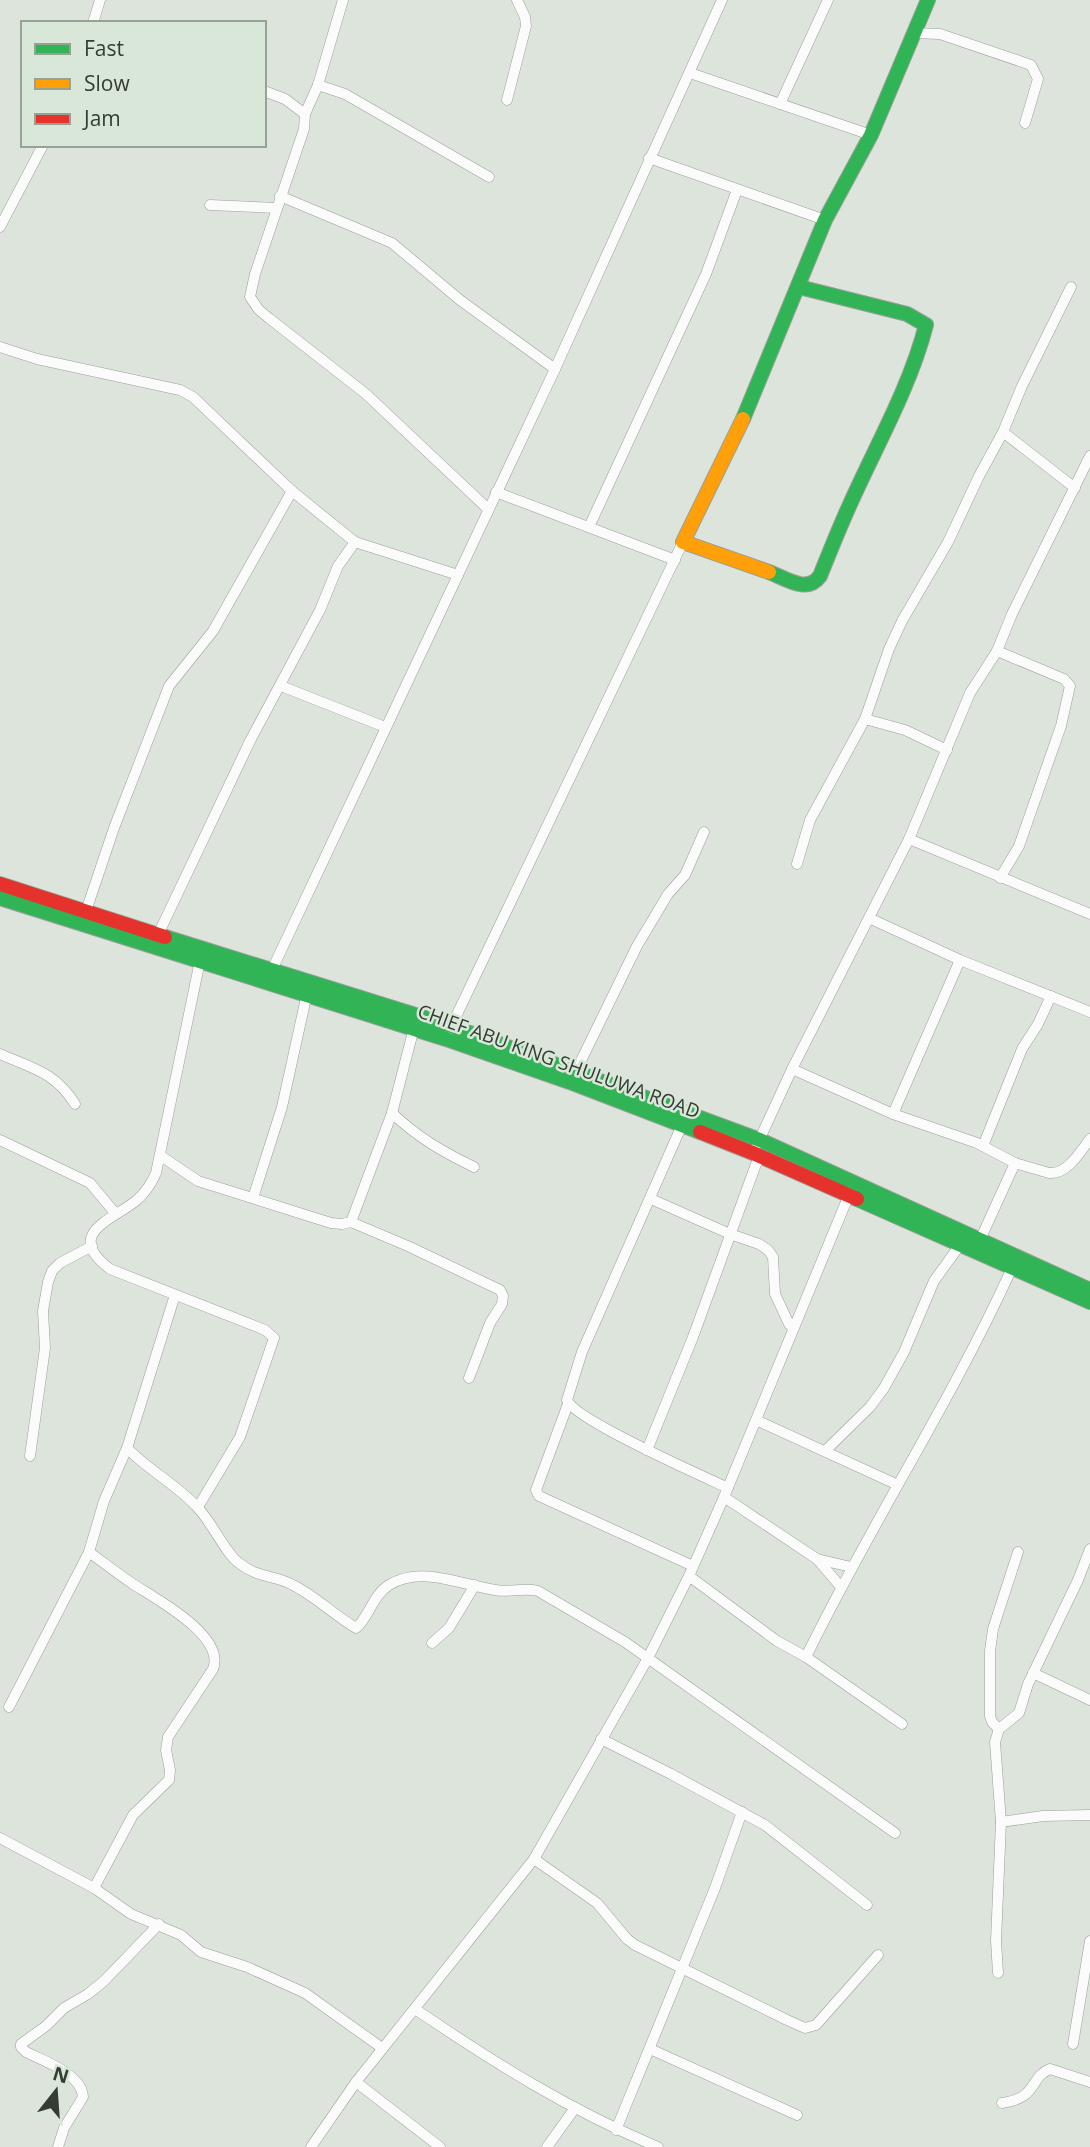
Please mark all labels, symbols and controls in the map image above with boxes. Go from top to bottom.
legend [21,21,266,147]
text: Fast [84,34,124,62]
text: Slow [84,69,130,97]
text: Jam [82,104,121,132]
street label: CHIEF ABU KING SHULUWA ROAD [414,998,704,1124]
north arrow [21,2056,91,2126]
text: N [50,2060,72,2089]

